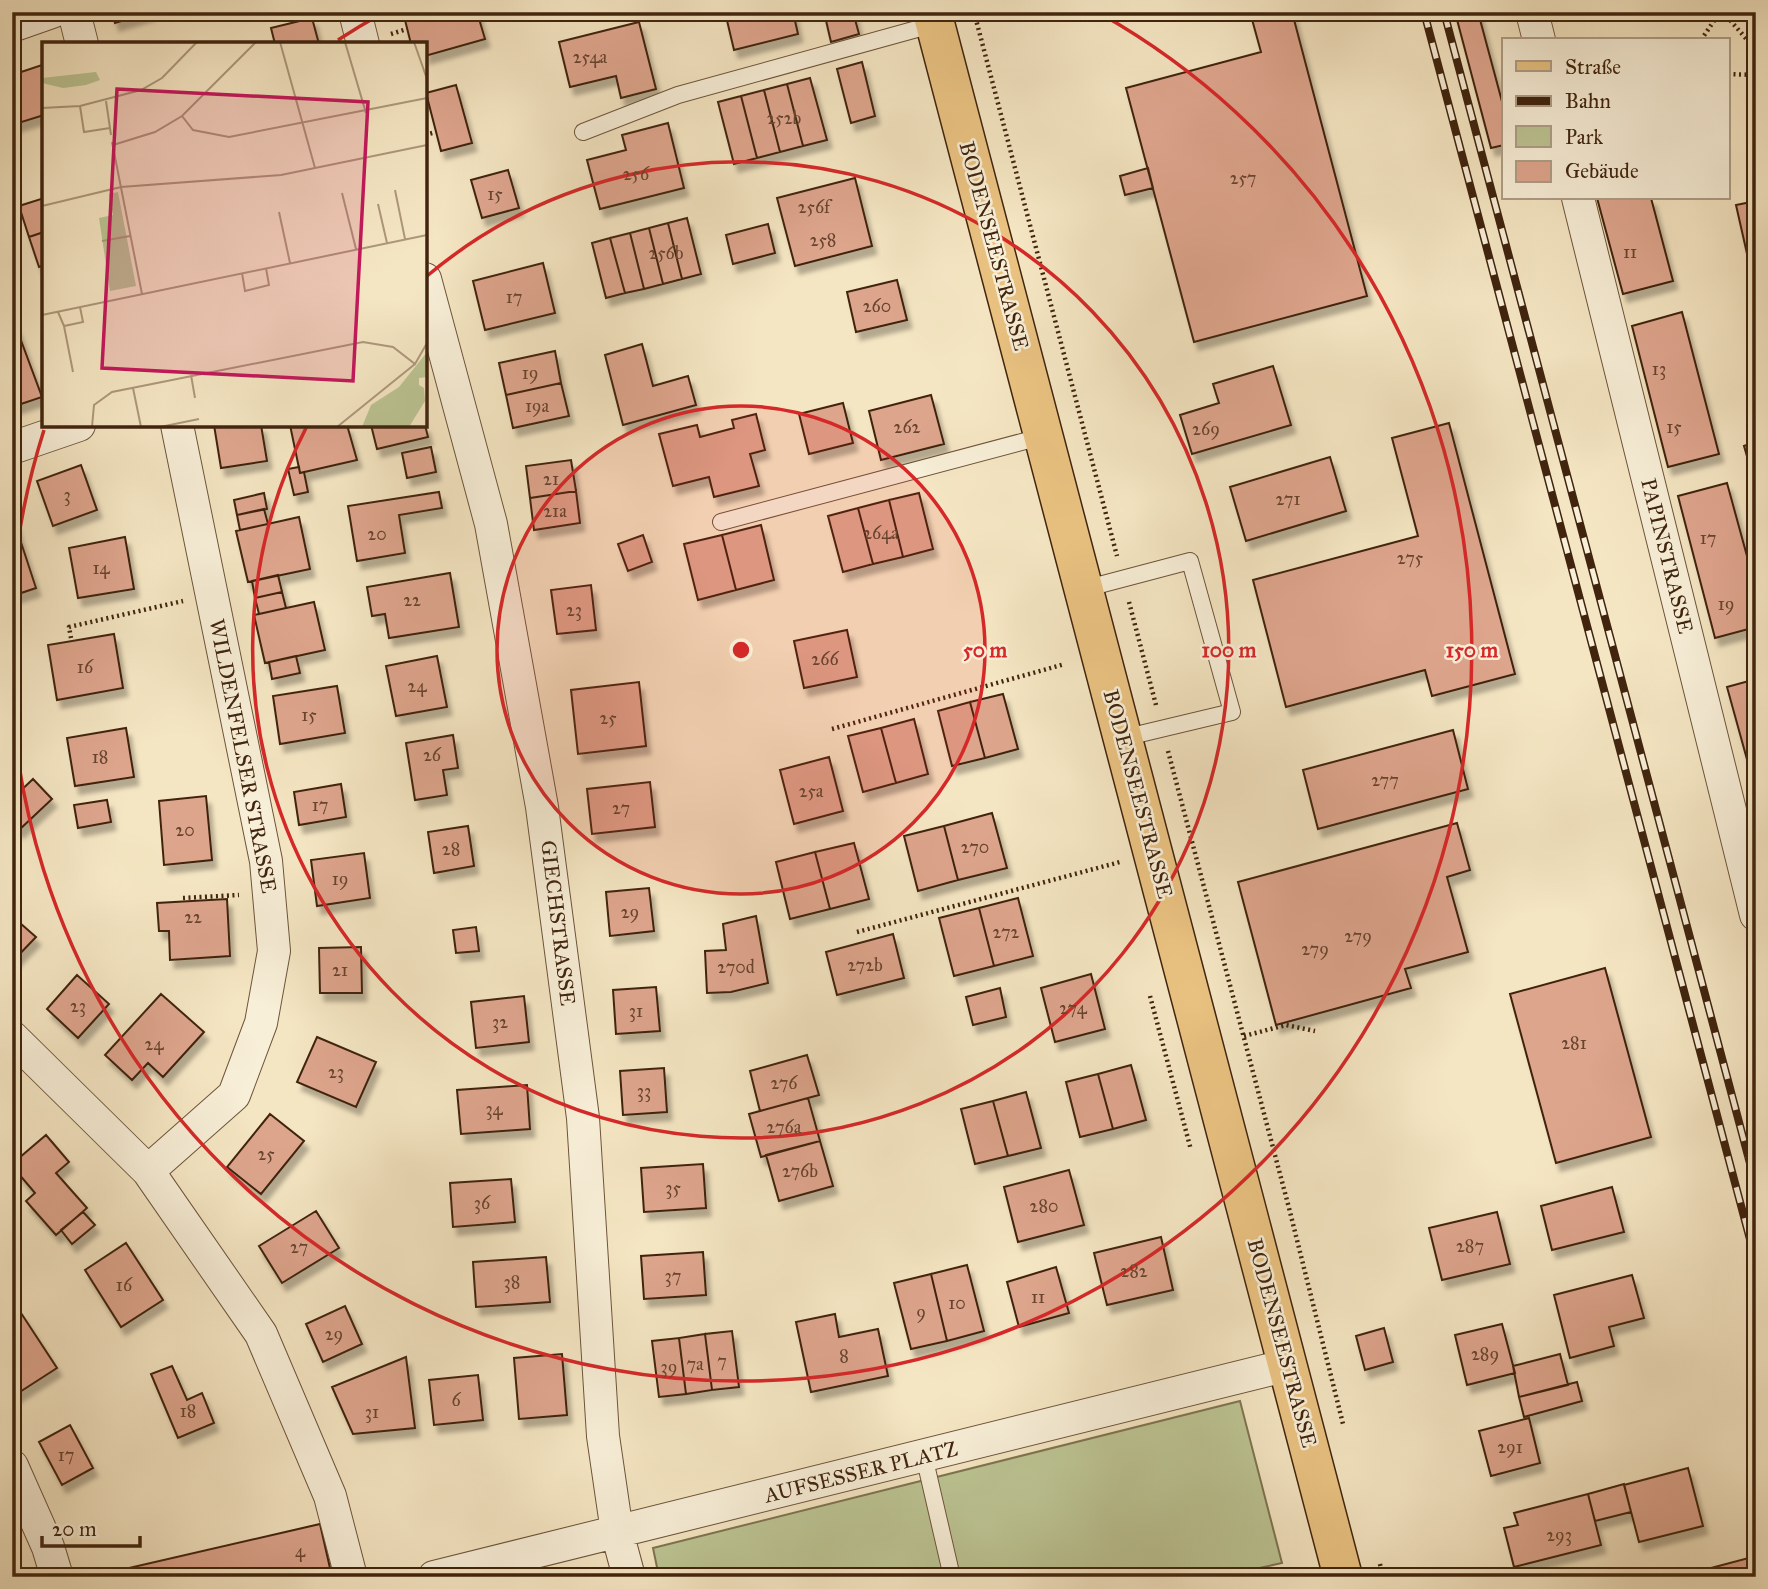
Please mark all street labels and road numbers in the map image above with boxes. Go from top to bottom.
street label: BODENSEESTRASSE [954,139,1034,353]
street label: PAPINSTRASSE [1635,476,1699,636]
street label: WILDENFELSER STRASSE [204,617,282,895]
street label: BODENSEESTRASSE [1098,687,1178,901]
street label: GIECHSTRASSE [535,839,581,1007]
street label: BODENSEESTRASSE [1242,1236,1322,1450]
street label: AUFSESSER PLATZ [761,1435,960,1509]

